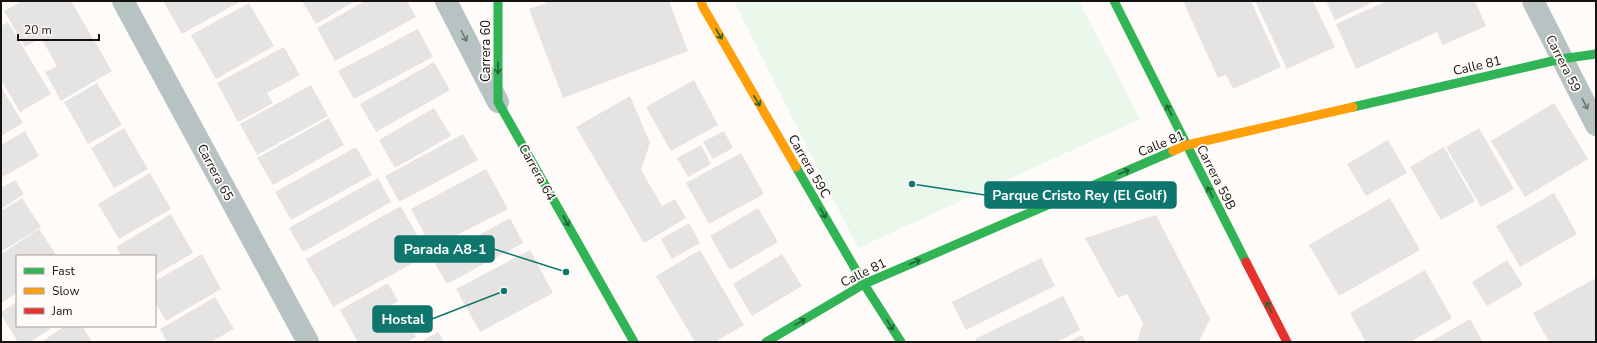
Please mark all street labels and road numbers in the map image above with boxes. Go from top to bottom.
street label: Carrera 60 [477,20,495,82]
street label: Carrera 59 [1541,32,1585,95]
street label: Calle 81 [1451,52,1503,80]
street label: Calle 81 [1135,126,1187,161]
street label: Carrera 59C [784,131,835,202]
street label: Carrera 65 [193,141,238,204]
street label: Carrera 64 [514,141,560,204]
street label: Carrera 59B [1192,142,1240,213]
street label: Calle 81 [838,254,889,292]

